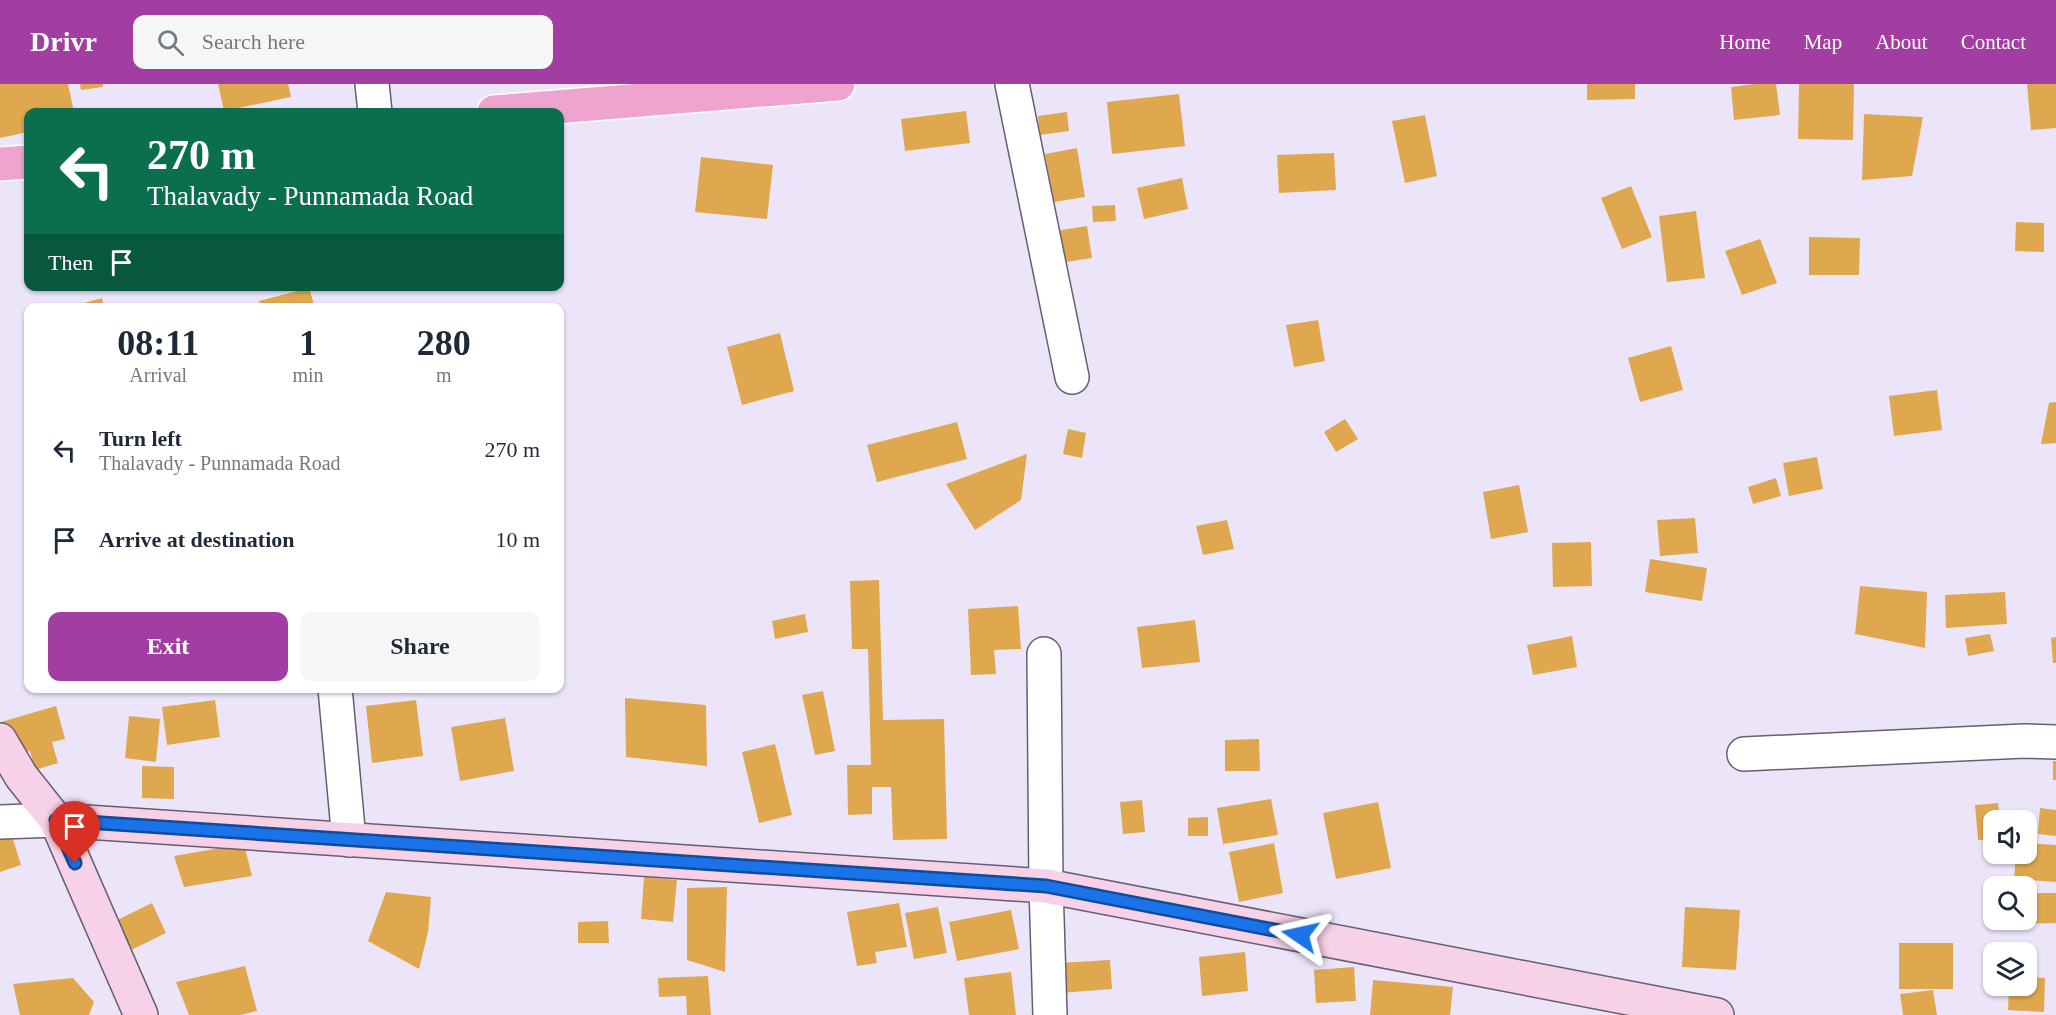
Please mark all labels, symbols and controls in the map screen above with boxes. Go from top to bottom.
search box [133,15,553,69]
text: Drivr [30,26,97,57]
icon: search [154,26,187,59]
text: Search here [202,29,305,54]
text: Home [1719,30,1771,54]
text: Map [1804,30,1842,54]
text: About [1875,30,1928,54]
text: Contact [1961,30,2026,54]
icon: left [48,132,126,210]
text: 270 m [147,132,256,178]
text: Thalavady - Punnamada Road [147,181,473,211]
icon: arrive [105,246,138,279]
text: Then [48,250,93,275]
text: 08:11 [117,323,199,363]
text: 1 [299,323,317,363]
text: 280 [417,323,471,363]
text: Arrival [129,364,187,386]
text: min [292,364,324,386]
text: m [436,364,452,386]
text: Turn left [99,426,182,451]
icon: left [48,434,81,467]
text: 270 m [484,437,540,462]
text: Thalavady - Punnamada Road [99,452,341,474]
icon: arrive [48,524,81,557]
text: Arrive at destination [99,527,295,552]
text: 10 m [495,527,540,552]
button: Exit [48,612,288,681]
button: Share [300,612,540,681]
pin [49,801,100,863]
icon: arrive [58,810,91,843]
map controls [1983,810,2037,996]
button: sound [1983,810,2037,864]
button: search [1983,876,2037,930]
position arrow [1268,903,1332,967]
button: layers [1983,942,2037,996]

